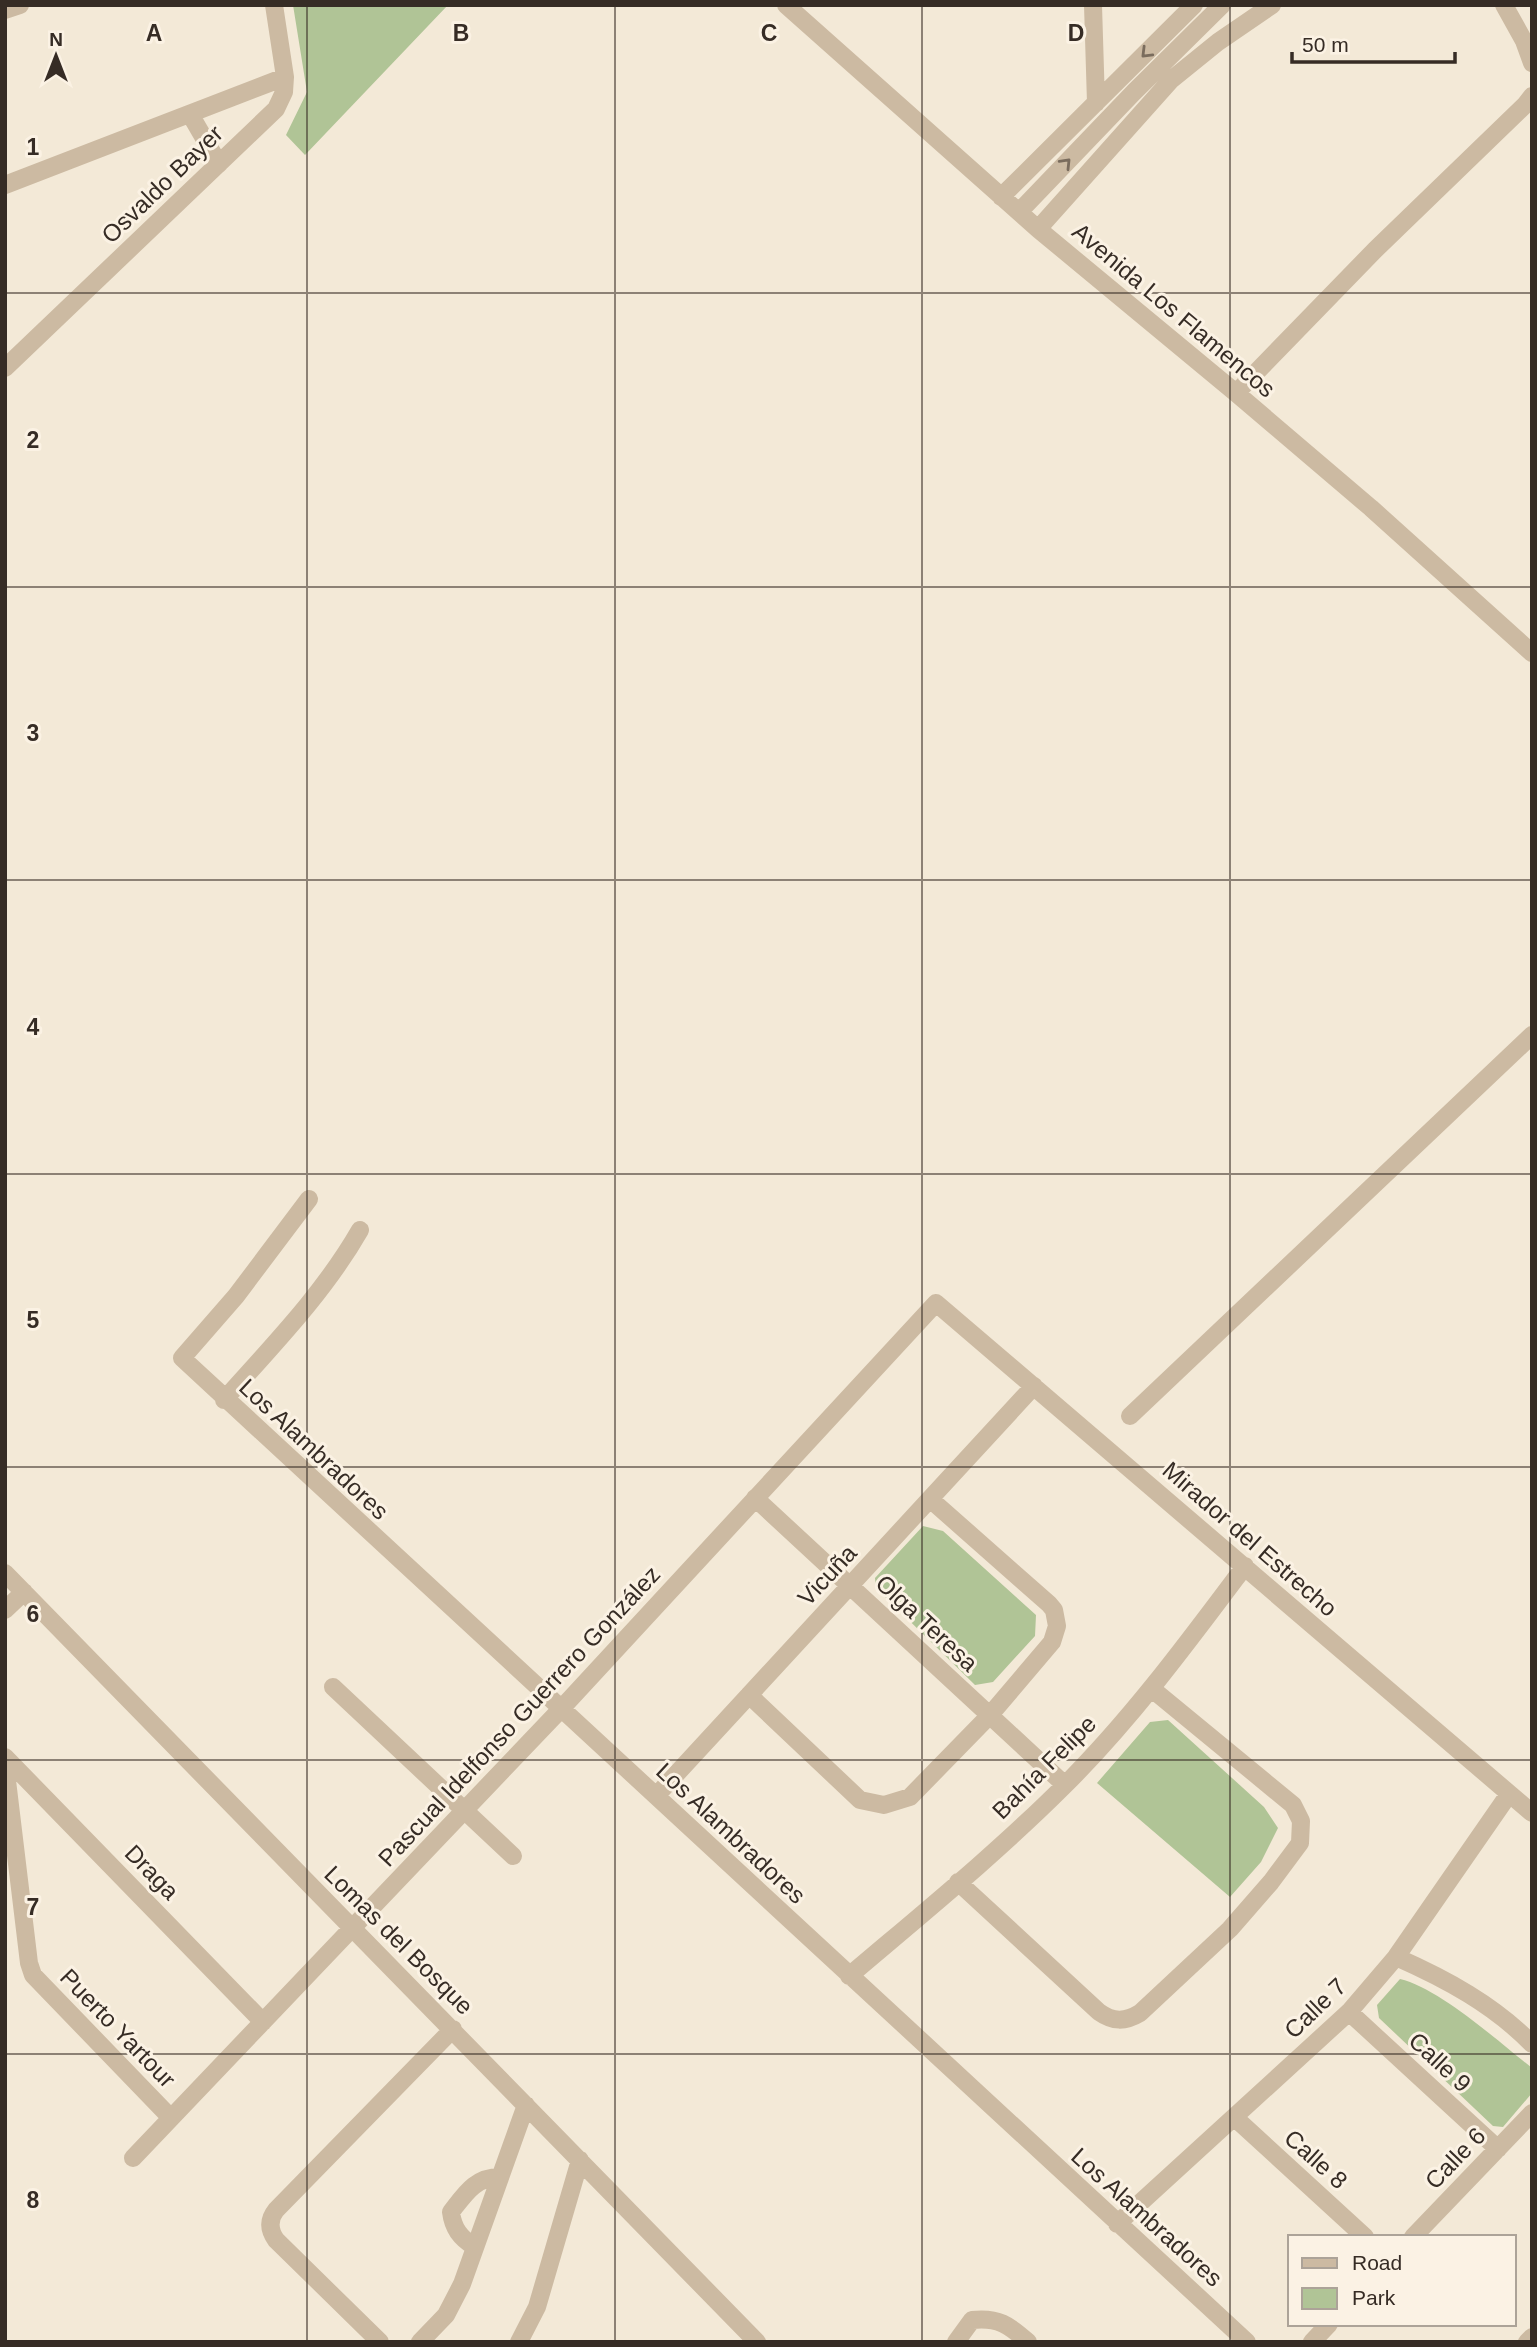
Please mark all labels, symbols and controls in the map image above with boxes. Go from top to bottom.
text: A [146,20,162,46]
text: B [453,20,469,46]
text: C [761,20,777,46]
text: D [1068,20,1084,46]
north arrow [21,21,91,91]
scale bar [1292,21,1455,65]
text: N [49,29,63,50]
text: 50 m [1302,33,1349,56]
one-way arrow [1141,45,1154,58]
street label: Osvaldo Bayer [96,120,228,248]
text: 1 [27,134,40,160]
one-way arrow [1058,158,1071,171]
street label: Avenida Los Flamencos [1067,217,1281,403]
text: 2 [27,427,39,453]
text: 3 [27,720,39,746]
text: 4 [27,1014,40,1040]
text: 5 [27,1307,40,1333]
street label: Los Alambradores [234,1373,394,1525]
street label: Mirador del Estrecho [1158,1456,1342,1622]
street label: Vicuña [792,1539,862,1611]
street label: Pascual Idelfonso Guerrero González [373,1560,665,1872]
street label: Olga Teresa [871,1569,984,1677]
text: 6 [27,1601,39,1627]
street label: Bahía Felipe [987,1710,1101,1824]
street label: Los Alambradores [651,1757,811,1909]
street label: Draga [120,1839,185,1905]
street label: Lomas del Bosque [319,1860,479,2020]
text: 7 [27,1894,39,1920]
street label: Puerto Yartour [55,1963,181,2093]
street label: Calle 7 [1279,1972,1351,2044]
street label: Calle 9 [1403,2027,1477,2097]
street label: Calle 6 [1419,2122,1491,2194]
street label: Calle 8 [1279,2124,1353,2194]
street label: Los Alambradores [1066,2142,1228,2292]
text: 8 [27,2187,40,2213]
legend [1288,2235,1516,2326]
text: Road [1352,2251,1402,2274]
text: Park [1352,2286,1396,2309]

